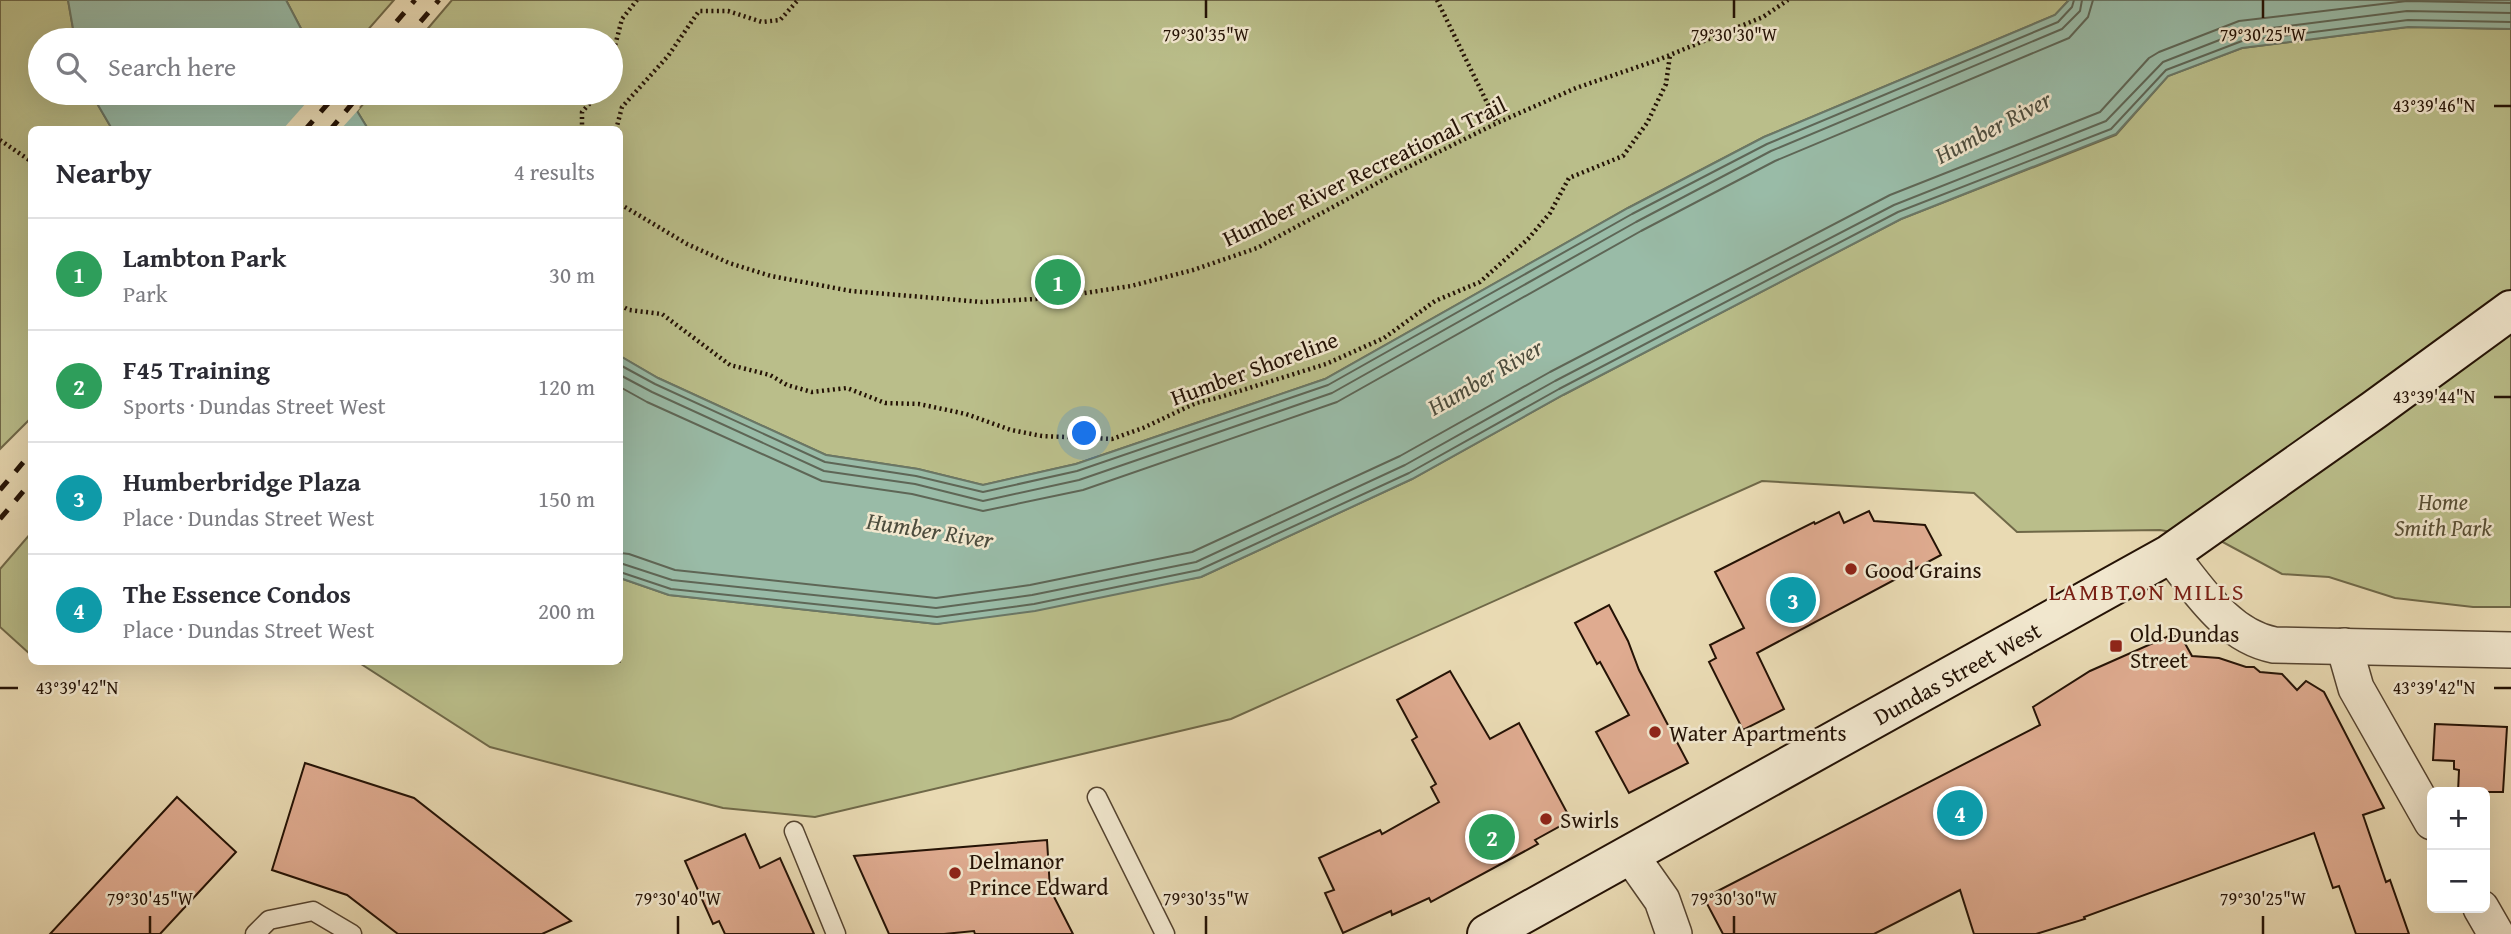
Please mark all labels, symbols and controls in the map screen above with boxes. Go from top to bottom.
text: 79°30'35"W [1163,21,1250,48]
text: 79°30'30"W [1691,21,1778,48]
text: 79°30'25"W [2220,21,2307,48]
search box [28,28,623,105]
text: Search here [108,47,236,86]
icon: search [52,48,90,86]
water label: Humber River [1927,81,2059,173]
street label: Humber River Recreational Trail [1216,88,1512,254]
text: 43°39'46"N [2393,92,2476,119]
text: Nearby [56,150,152,194]
text: 4 results [514,155,595,188]
text: Lambton Park [123,238,286,277]
pin: 1 [1035,256,1081,308]
text: 1 [73,258,85,291]
text: 30 m [549,258,595,291]
text: Park [123,277,167,310]
street label: Humber Shoreline [1166,322,1342,414]
water label: Humber River [1420,329,1550,425]
text: F45 Training [123,350,270,389]
text: 2 [73,370,85,403]
text: 120 m [538,370,595,403]
text: 43°39'44"N [2393,383,2476,410]
text: Sports · Dundas Street West [123,389,386,422]
your location [1067,416,1101,450]
text: Humberbridge Plaza [123,462,361,501]
text: 3 [73,482,85,515]
text: 150 m [538,482,595,515]
park label: Home Smith Park [2394,485,2492,544]
text: Place · Dundas Street West [123,501,374,534]
water label: Humber River [863,503,997,557]
place label: Good Grains [1865,553,1982,586]
marker: Good Grains [1843,561,1859,577]
text: The Essence Condos [123,574,351,613]
pin: 3 [1770,574,1816,626]
district label: LAMBTON MILLS [2049,574,2245,609]
text: 4 [73,594,85,627]
text: 200 m [538,594,595,627]
text: Place · Dundas Street West [123,613,374,646]
street label: Dundas Street West [1867,613,2047,733]
place label: Old Dundas Street [2130,617,2239,676]
marker: Old Dundas Street [2108,638,2124,654]
text: 43°39'42"N [36,674,119,701]
text: 43°39'42"N [2393,674,2476,701]
place label: Water Apartments [1669,716,1847,749]
marker: Water Apartments [1647,724,1663,740]
pin: 4 [1937,787,1983,839]
map controls [2427,787,2490,913]
button: + [2427,787,2490,850]
place label: Swirls [1560,803,1619,836]
pin: 2 [1469,811,1515,863]
marker: Swirls [1538,811,1554,827]
place label: Delmanor Prince Edward [969,844,1109,903]
button: − [2427,850,2490,913]
marker: Delmanor Prince Edward [947,865,963,881]
text: 79°30'45"W [107,885,194,912]
text: 79°30'40"W [635,885,722,912]
text: 79°30'35"W [1163,885,1250,912]
text: 79°30'30"W [1691,885,1778,912]
text: 79°30'25"W [2220,885,2307,912]

